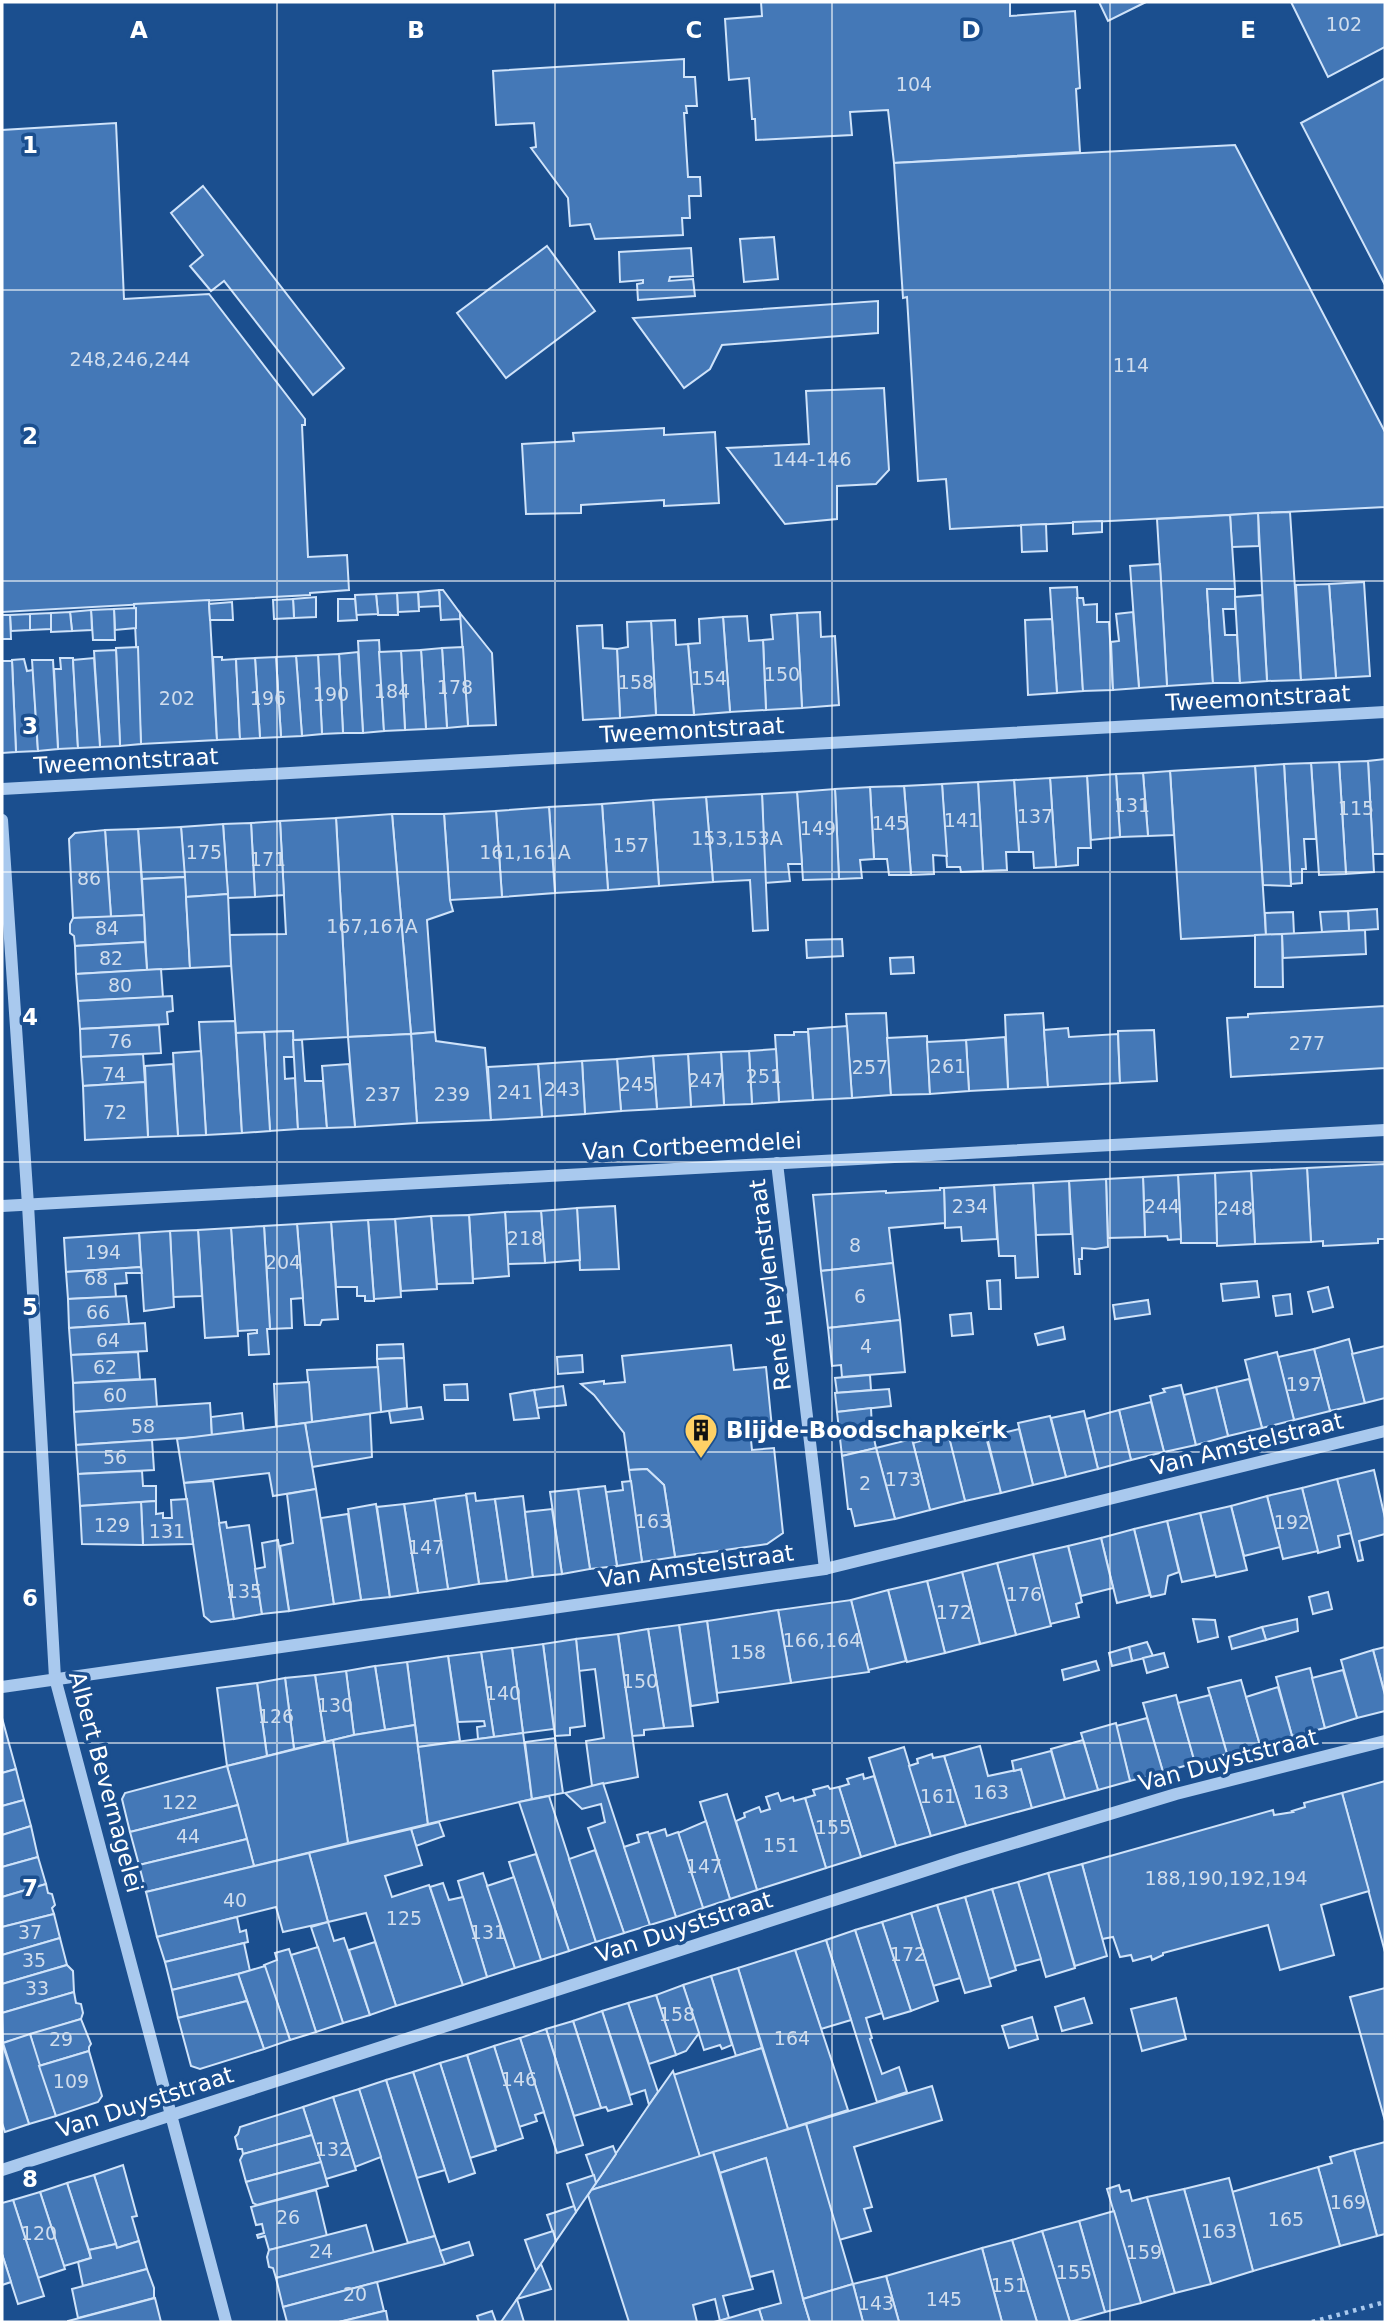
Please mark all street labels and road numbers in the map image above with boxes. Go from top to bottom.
street label: Tweemontstraat [1164,680,1351,716]
street label: Tweemontstraat [598,712,785,748]
street label: Tweemontstraat [32,743,219,779]
street label: Van Cortbeemdelei [582,1127,802,1165]
street label: René Heylenstraat [744,1178,796,1392]
street label: Van Amstelstraat [1148,1408,1346,1480]
street label: Van Amstelstraat [597,1539,795,1593]
street label: Albert Bevernagelei [64,1669,148,1895]
street label: Van Duyststraat [1136,1724,1320,1796]
street label: Van Duyststraat [592,1886,776,1968]
street label: Van Duyststraat [53,2061,237,2143]

